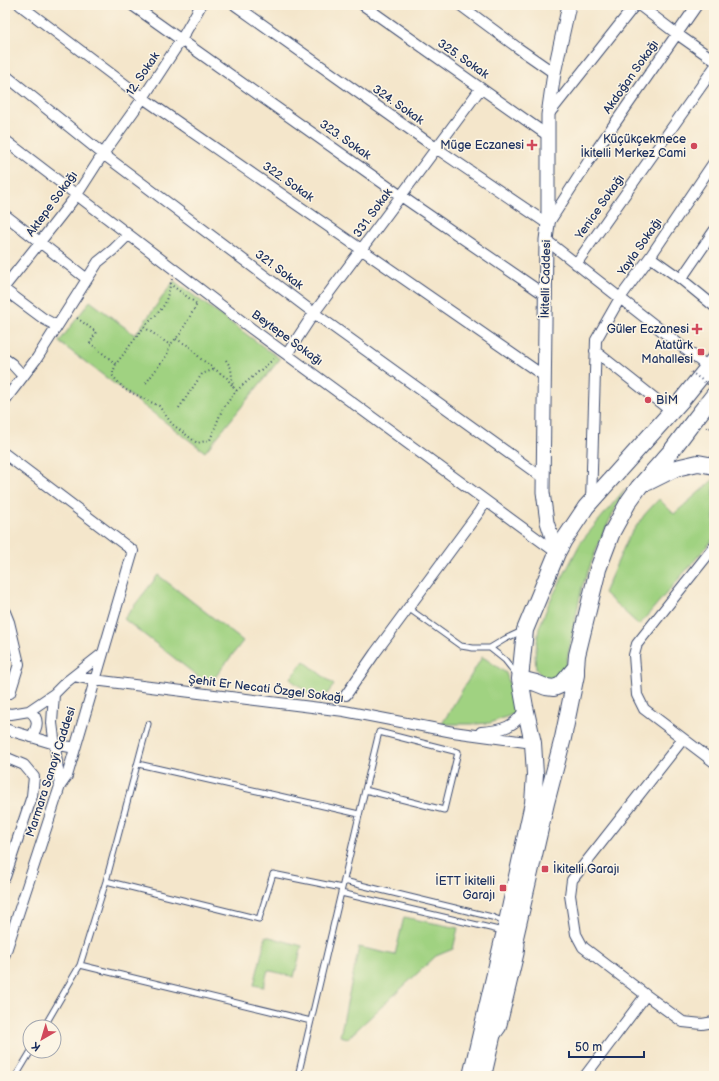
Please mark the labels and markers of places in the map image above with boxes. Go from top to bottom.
place label: Küçükçekmece İkitelli Merkez Cami [580,132,686,161]
place label: Müge Eczanesi [440,138,524,153]
marker: Müge Eczanesi [527,140,537,150]
marker: Küçükçekmece İkitelli Merkez Cami [689,141,699,151]
place label: Güler Eczanesi [607,322,689,337]
marker: Güler Eczanesi [692,324,702,334]
place label: Atatürk Mahallesi [641,338,693,367]
marker: Atatürk Mahallesi [696,347,706,357]
place label: BİM [656,392,678,408]
marker: BİM [643,395,653,405]
place label: İkitelli Garajı [553,861,620,877]
marker: İkitelli Garajı [540,864,550,874]
place label: İETT İkitelli Garajı [435,873,495,903]
marker: İETT İkitelli Garajı [498,883,508,893]

